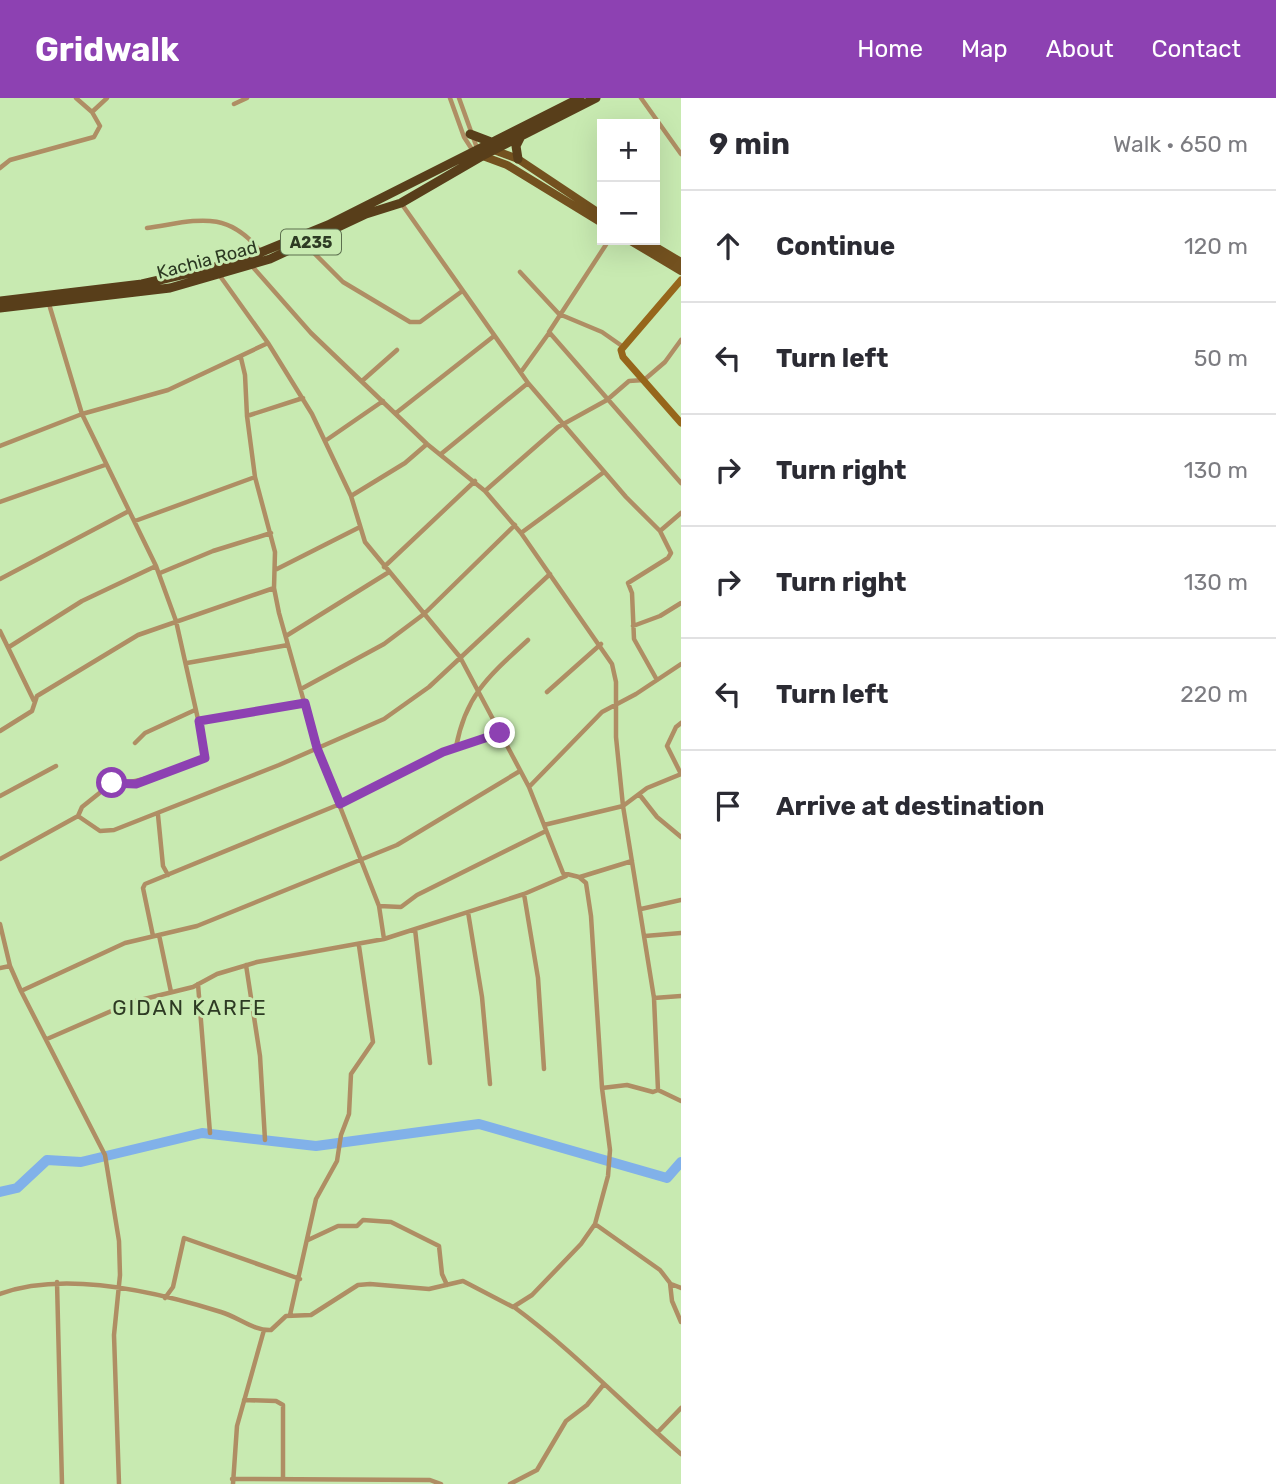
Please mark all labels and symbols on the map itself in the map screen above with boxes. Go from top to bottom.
road number: A235 [281,230,341,254]
street label: Kachia Road [154,236,260,284]
route end [484,717,515,748]
route start [96,767,127,798]
district label: GIDAN KARFE [112,995,268,1020]

